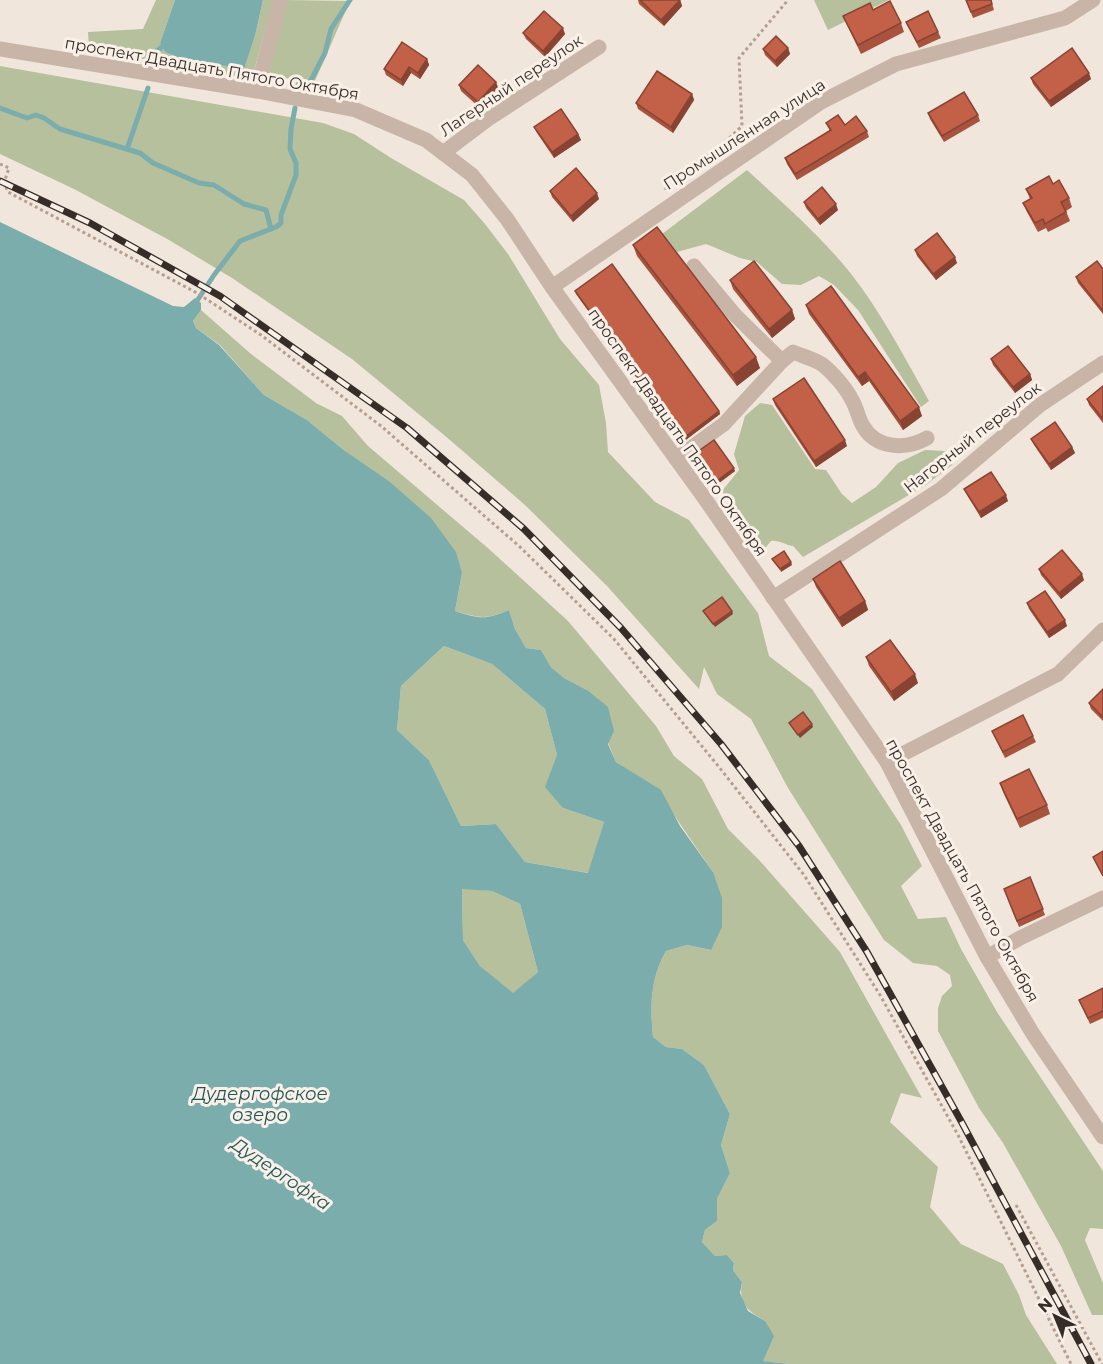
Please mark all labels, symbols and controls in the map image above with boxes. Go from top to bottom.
street label: Лагерный переулок [436,30,587,140]
street label: проспект Двадцать Пятого Октября [63,33,360,104]
street label: Промышленная улица [660,75,829,194]
street label: проспект Двадцать Пятого Октября [584,305,771,560]
street label: Нагорный переулок [900,377,1045,497]
street label: проспект Двадцать Пятого Октября [882,735,1043,1005]
water label: Дудергофское озеро [190,1083,328,1126]
water label: Дудергофка [226,1132,335,1215]
north arrow [1025,1286,1085,1346]
text: N [1034,1294,1056,1317]

